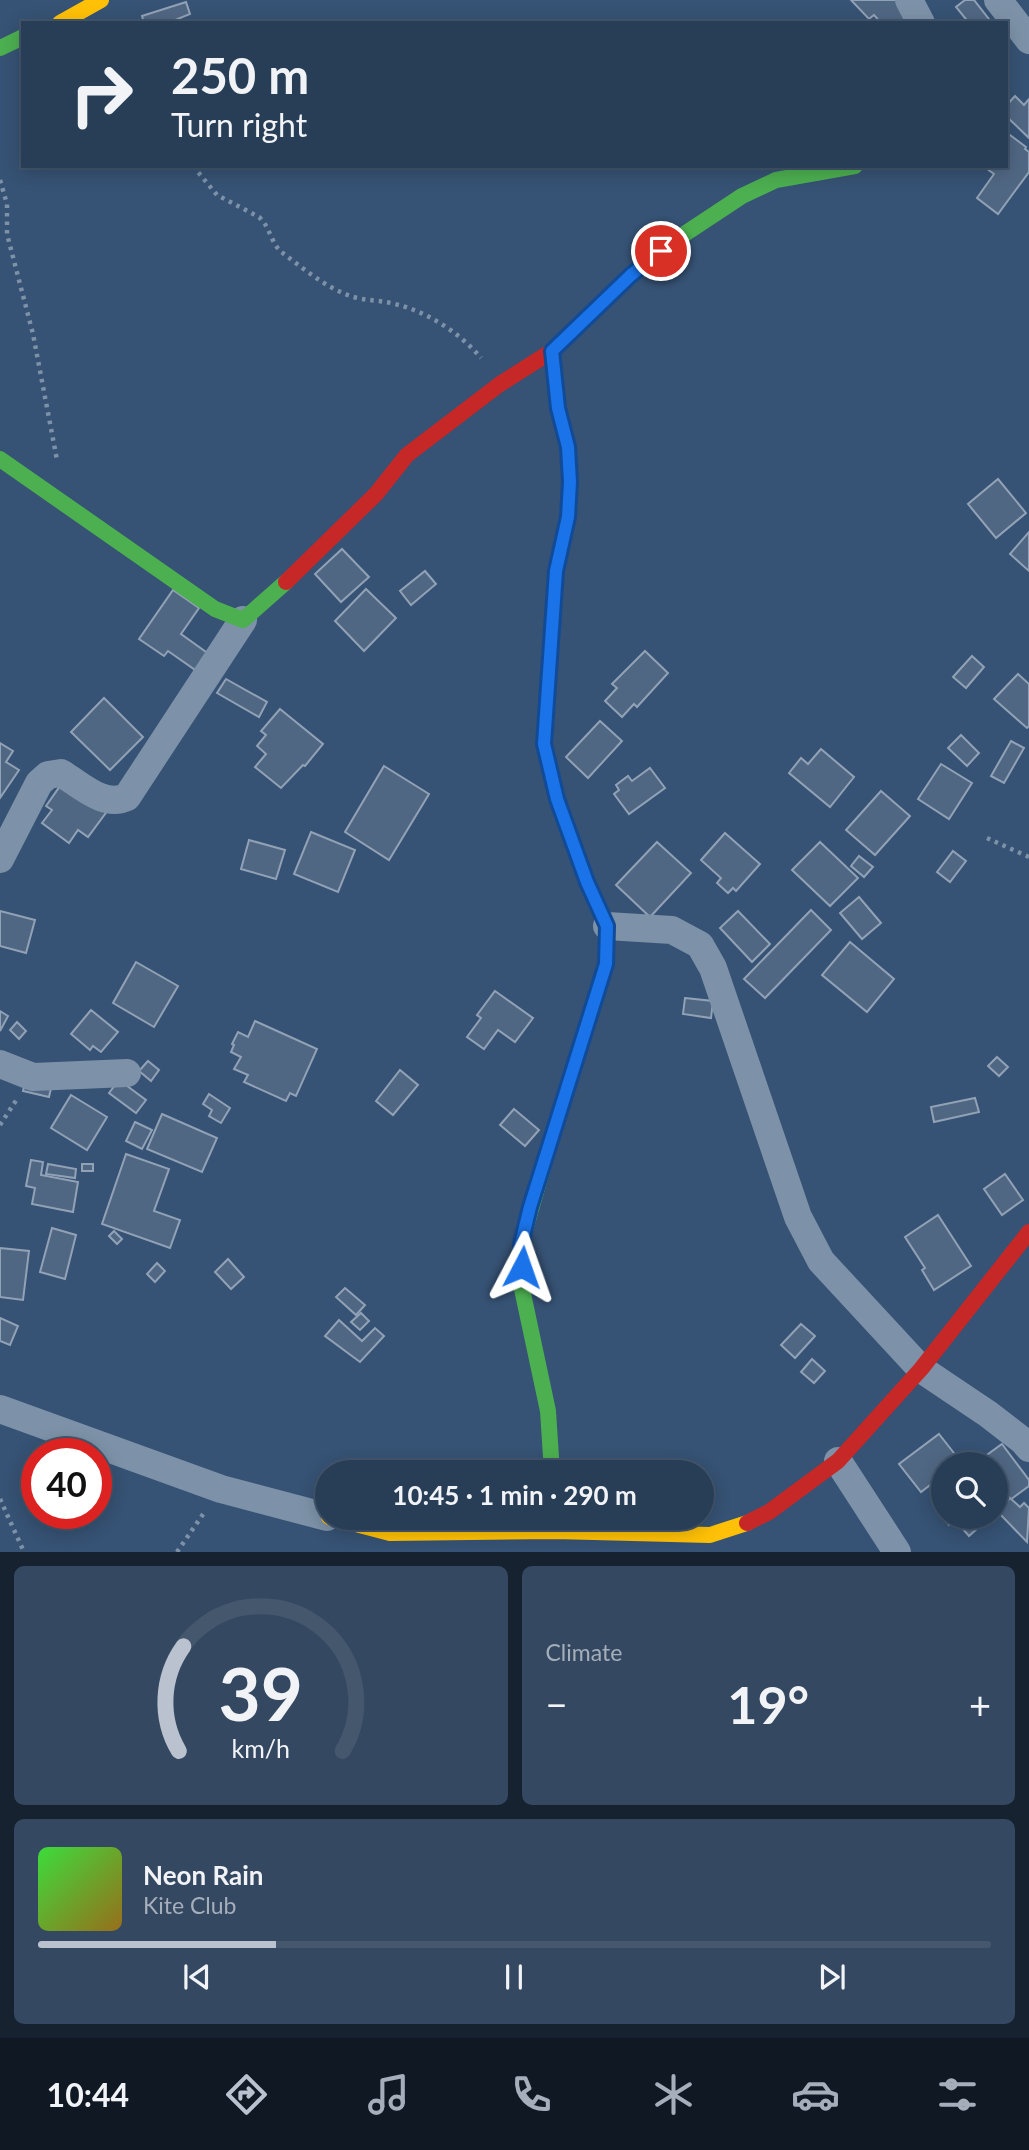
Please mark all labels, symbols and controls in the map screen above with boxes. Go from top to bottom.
text: 250 m [171,46,309,104]
icon: right [56,49,147,140]
text: Turn right [171,105,307,144]
pin [631,221,691,281]
icon: arrive [642,232,680,270]
position arrow [485,1230,559,1304]
speed limit sign: 40 [21,1438,112,1529]
map controls [931,1452,1008,1529]
button: search [931,1452,1008,1529]
text: 10:45 · 1 min · 290 m [392,1479,637,1511]
text: Climate [546,1638,622,1666]
text: 39 [219,1650,303,1738]
text: 19° [727,1673,809,1735]
text: − [546,1681,568,1727]
text: + [969,1681,991,1727]
text: km/h [231,1733,290,1763]
text: Neon Rain [143,1859,263,1891]
text: Kite Club [143,1891,236,1919]
icon: previous [178,1958,216,1996]
icon: pause [495,1958,533,1996]
icon: next [813,1958,851,1996]
icon: directions [222,2070,271,2119]
icon: music [364,2070,413,2119]
icon: phone [507,2070,556,2119]
icon: climate [649,2070,698,2119]
icon: car [791,2070,840,2119]
icon: filters [933,2070,982,2119]
text: 10:44 [47,2075,129,2114]

